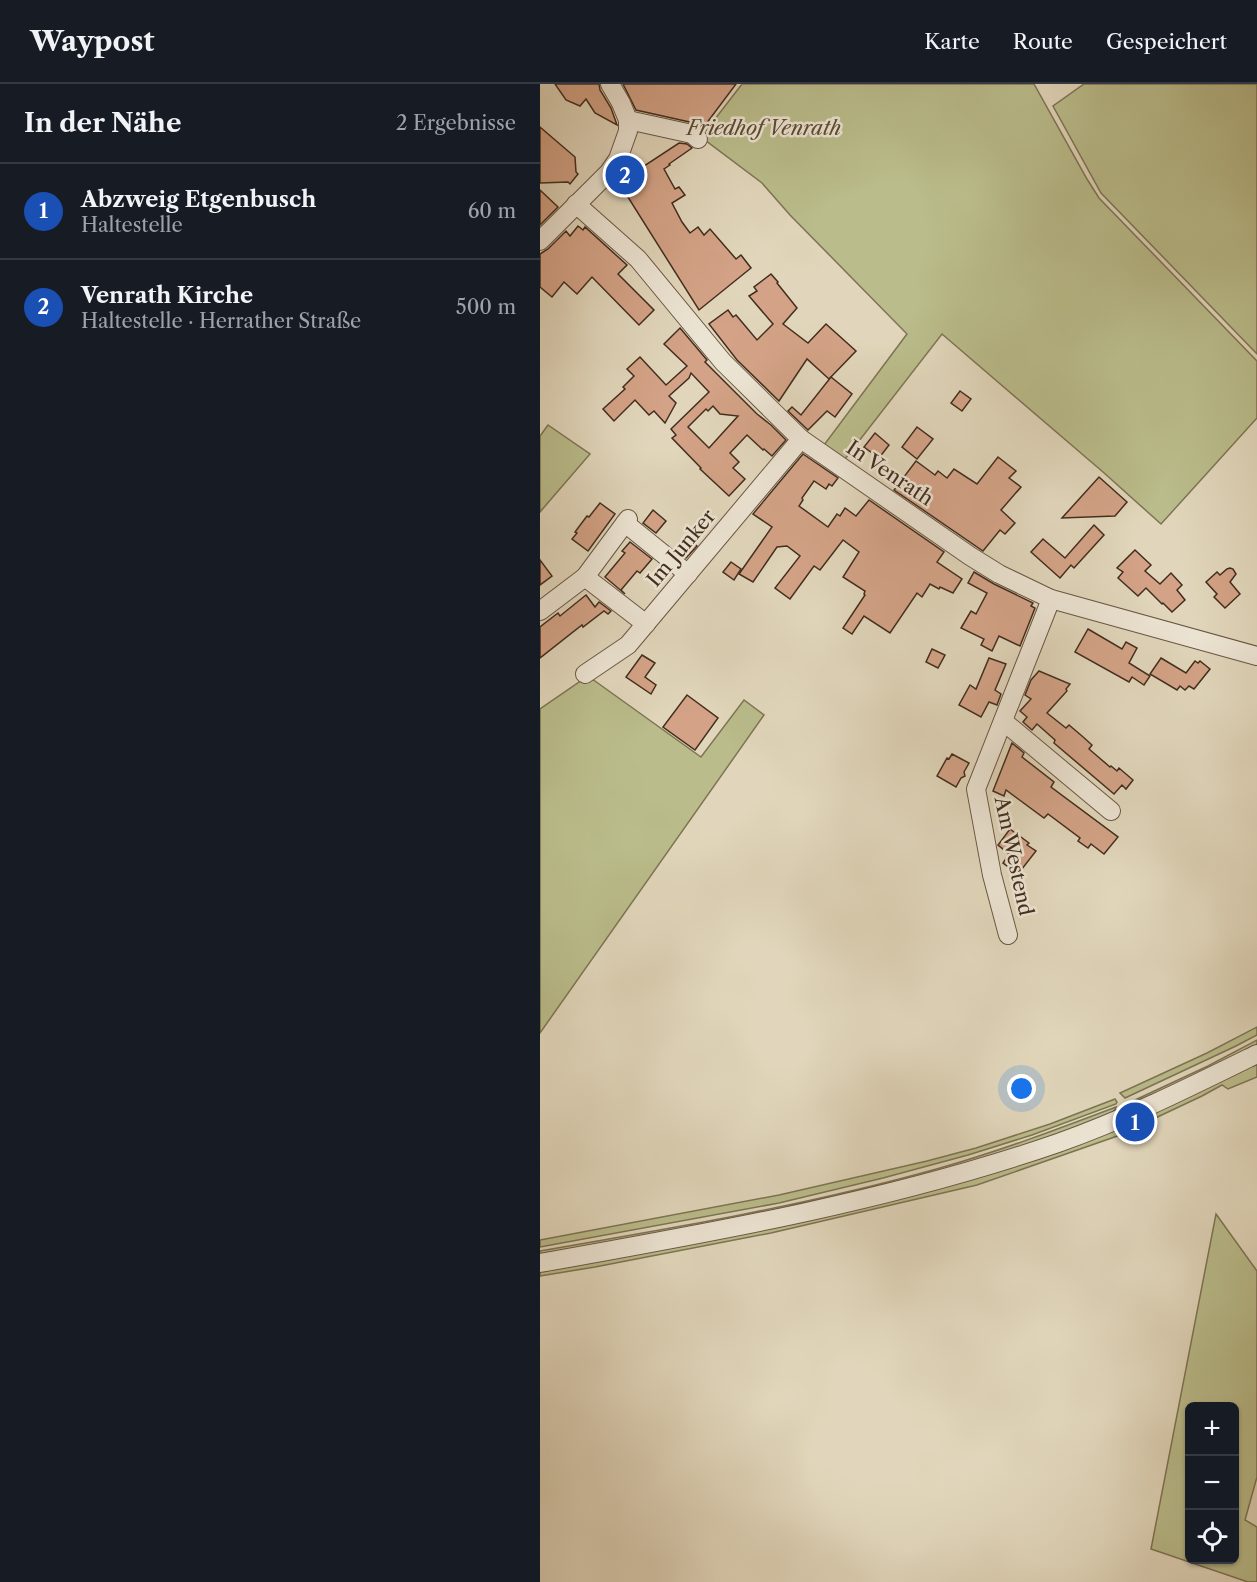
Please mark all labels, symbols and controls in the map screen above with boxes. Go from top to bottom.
text: Waypost [30,24,154,58]
text: Karte [924,29,980,54]
text: Route [1013,29,1073,54]
text: Gespeichert [1106,29,1227,54]
text: In der Nähe [24,107,181,139]
text: 2 Ergebnisse [396,111,516,135]
park label: Friedhof Venrath [685,116,841,140]
pin: 2 [606,152,644,197]
text: Abzweig Etgenbusch [81,186,316,213]
text: 1 [39,199,48,223]
text: 60 m [468,199,516,223]
text: Haltestelle [81,213,183,237]
text: Venrath Kirche [81,282,253,309]
text: 2 [38,295,49,319]
text: 500 m [456,295,516,319]
text: Haltestelle · Herrather Straße [81,309,361,333]
street label: In Venrath [842,435,938,511]
street label: Im Junker [642,504,721,592]
street label: Am Westend [989,793,1038,918]
your location [1007,1074,1036,1103]
pin: 1 [1116,1100,1154,1144]
map controls [1185,1402,1239,1564]
button: + [1185,1402,1239,1456]
button: − [1185,1456,1239,1510]
button: locate [1185,1510,1239,1564]

